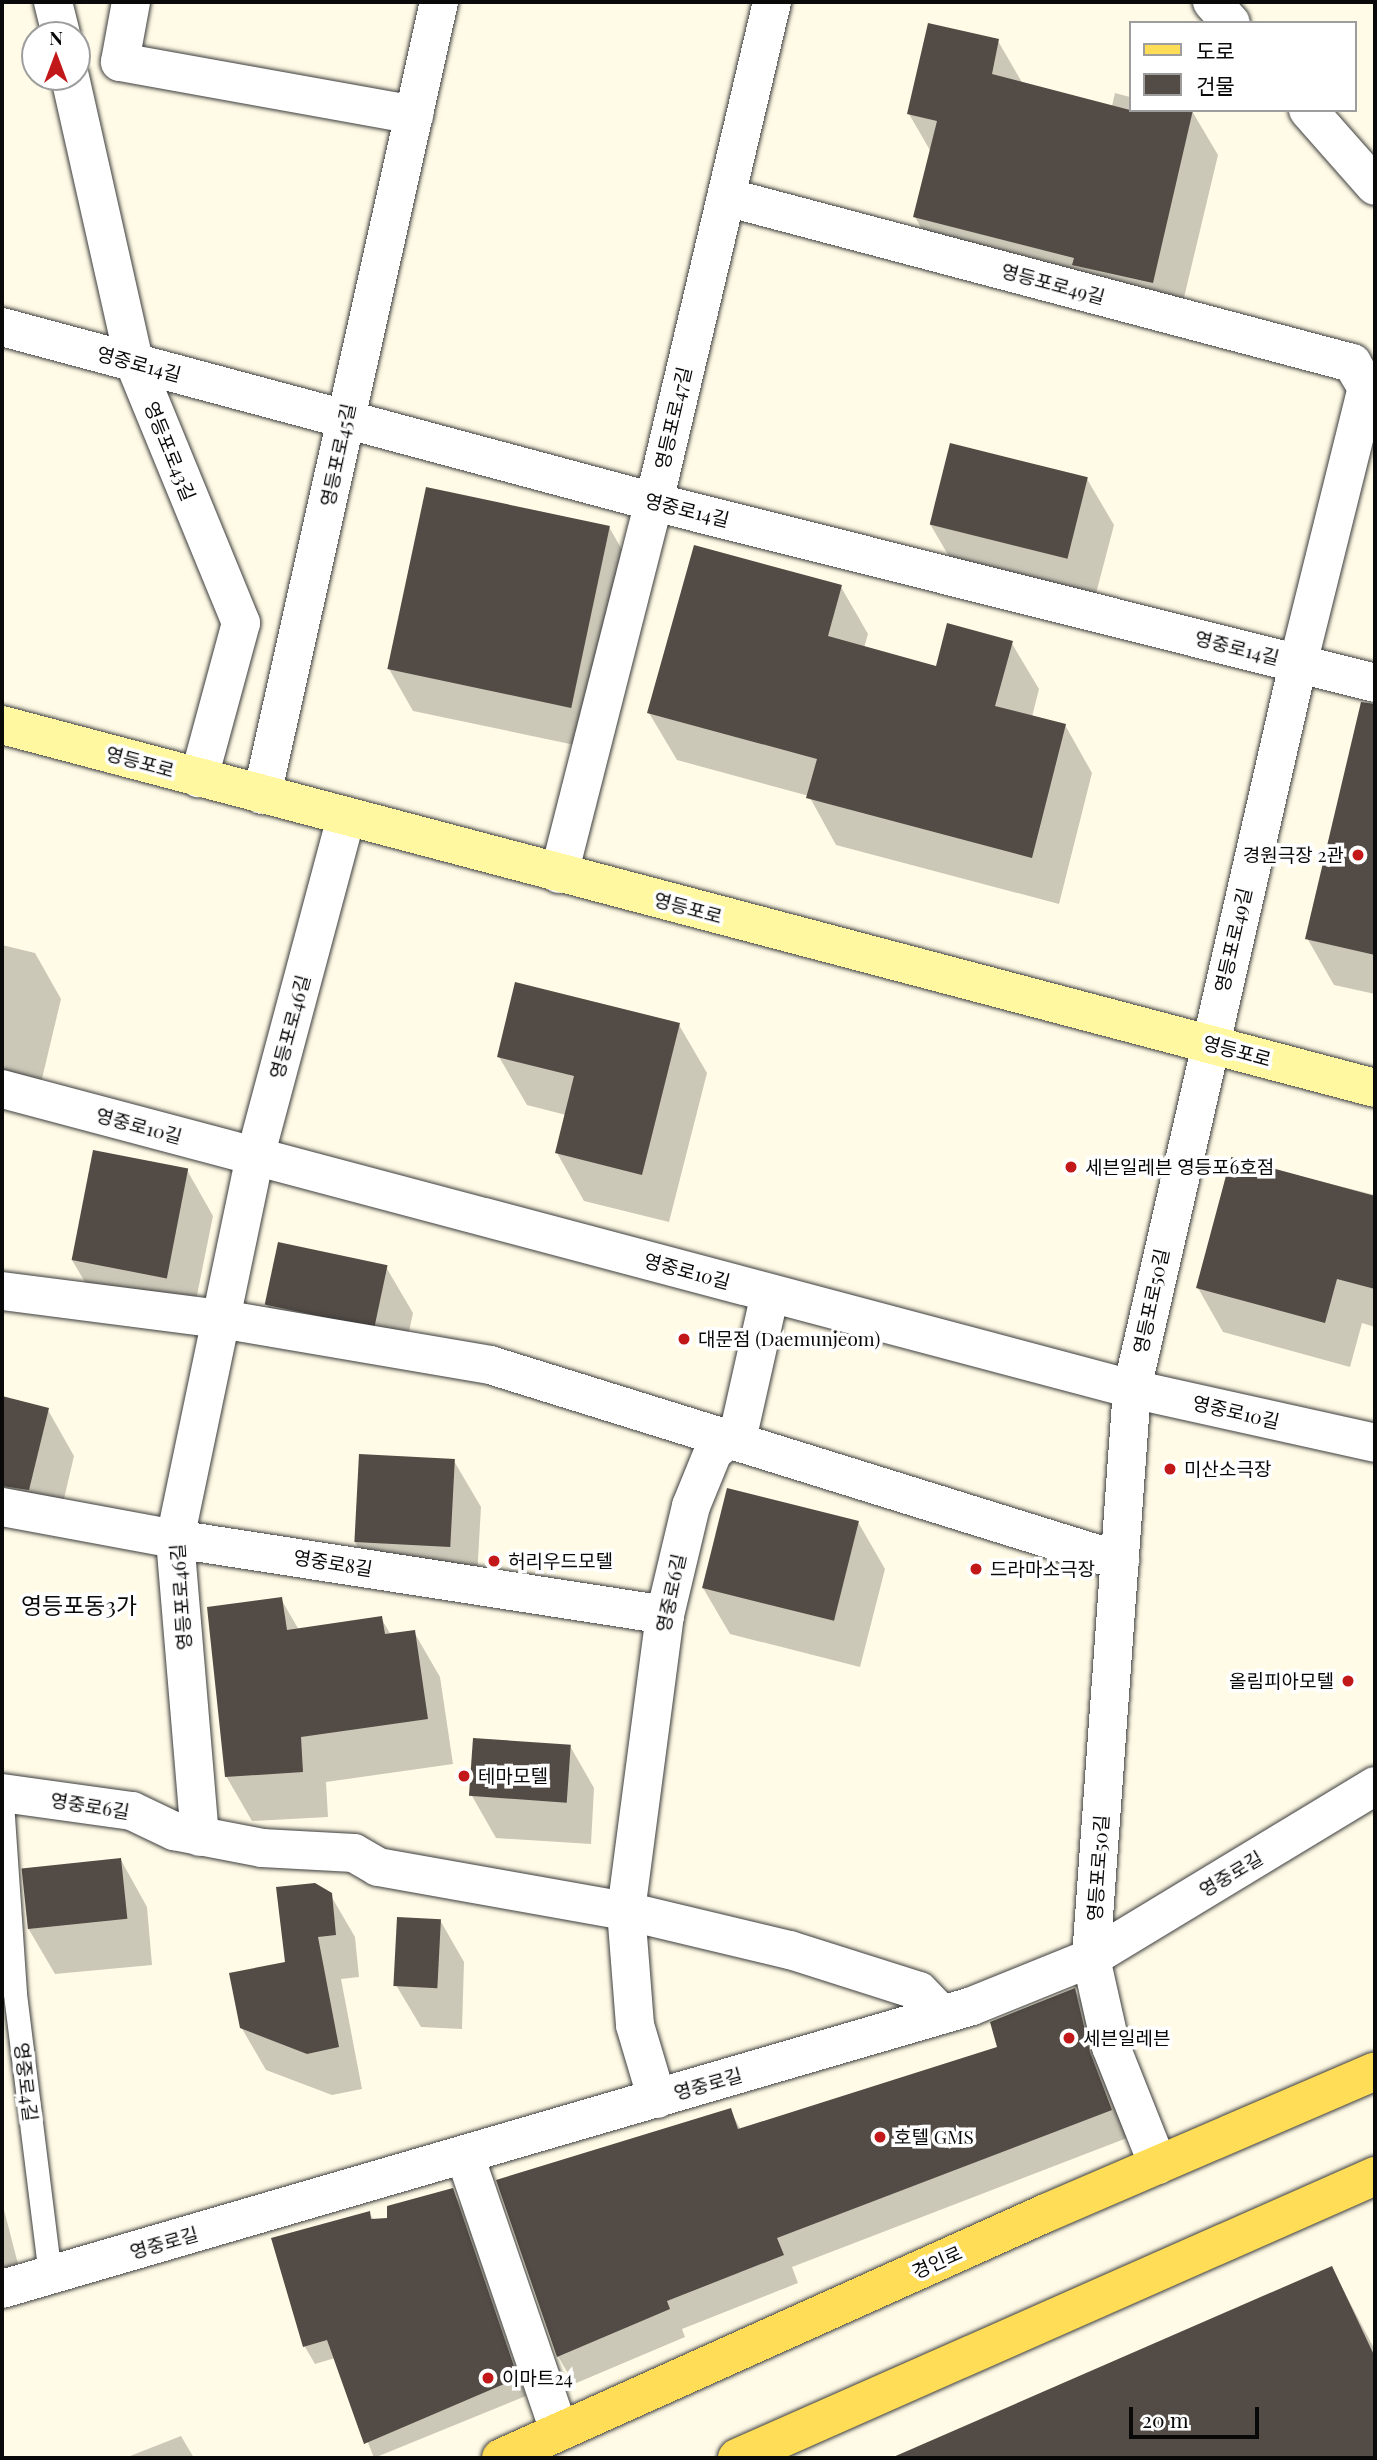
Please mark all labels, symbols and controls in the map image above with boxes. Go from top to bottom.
north arrow [21,21,91,91]
legend [1128,21,1356,112]
text: N [49,24,63,50]
text: 도로 [1196,36,1235,64]
text: 건물 [1196,71,1235,99]
street label: 영등포로49길 [999,259,1107,309]
street label: 영중로14길 [94,342,184,386]
street label: 영등포로47길 [650,365,696,471]
street label: 영등포로43길 [140,398,200,504]
street label: 영등포로45길 [316,401,360,509]
street label: 영중로14길 [642,488,732,532]
street label: 영중로14길 [1192,626,1282,670]
street label: 영등포로 [103,742,177,782]
place label: 경원극장 2관 [1243,844,1344,866]
marker: 경원극장 2관 [1350,847,1366,863]
street label: 영등포로49길 [1210,886,1256,994]
street label: 영등포로 [651,888,725,928]
street label: 영등포로46길 [265,973,315,1081]
street label: 영등포로 [1200,1031,1274,1071]
street label: 영중로10길 [93,1104,185,1148]
place label: 세븐일레븐 영등포6호점 [1085,1156,1274,1178]
marker: 세븐일레븐 영등포6호점 [1063,1159,1079,1175]
street label: 영등포로50길 [1129,1246,1173,1356]
street label: 영중로10길 [641,1249,733,1293]
place label: 대문점 (Daemunjeom) [698,1328,881,1350]
marker: 대문점 (Daemunjeom) [676,1331,692,1347]
street label: 영중로10길 [1190,1391,1282,1433]
place label: 미산소극장 [1184,1458,1271,1480]
marker: 미산소극장 [1162,1461,1178,1477]
street label: 영등포로46길 [166,1543,196,1651]
street label: 영중로8길 [292,1545,374,1581]
place label: 허리우드모텔 [508,1550,613,1572]
street label: 영중로6길 [652,1552,690,1634]
marker: 허리우드모텔 [486,1553,502,1569]
place label: 드라마소극장 [990,1558,1095,1580]
marker: 드라마소극장 [968,1561,984,1577]
district label: 영등포동3가 [21,1591,137,1619]
place label: 올림피아모텔 [1229,1670,1334,1692]
marker: 올림피아모텔 [1340,1673,1356,1689]
place label: 테마모텔 [478,1765,548,1787]
marker: 테마모텔 [456,1768,472,1784]
street label: 영중로6길 [49,1789,131,1823]
street label: 영등포로50길 [1083,1814,1113,1922]
street label: 영중로길 [1195,1846,1267,1902]
place label: 세븐일레븐 [1083,2027,1170,2049]
marker: 세븐일레븐 [1061,2030,1077,2046]
street label: 영중로4길 [10,2041,42,2123]
street label: 영중로길 [671,2063,745,2105]
place label: 호텔 GMS [894,2126,974,2148]
marker: 호텔 GMS [872,2129,888,2145]
street label: 영중로길 [127,2222,201,2264]
street label: 경인로 [908,2241,966,2283]
place label: 이마트24 [502,2367,573,2389]
marker: 이마트24 [480,2370,496,2386]
scale bar [1132,2394,1262,2438]
text: 20 m [1142,2405,1189,2433]

